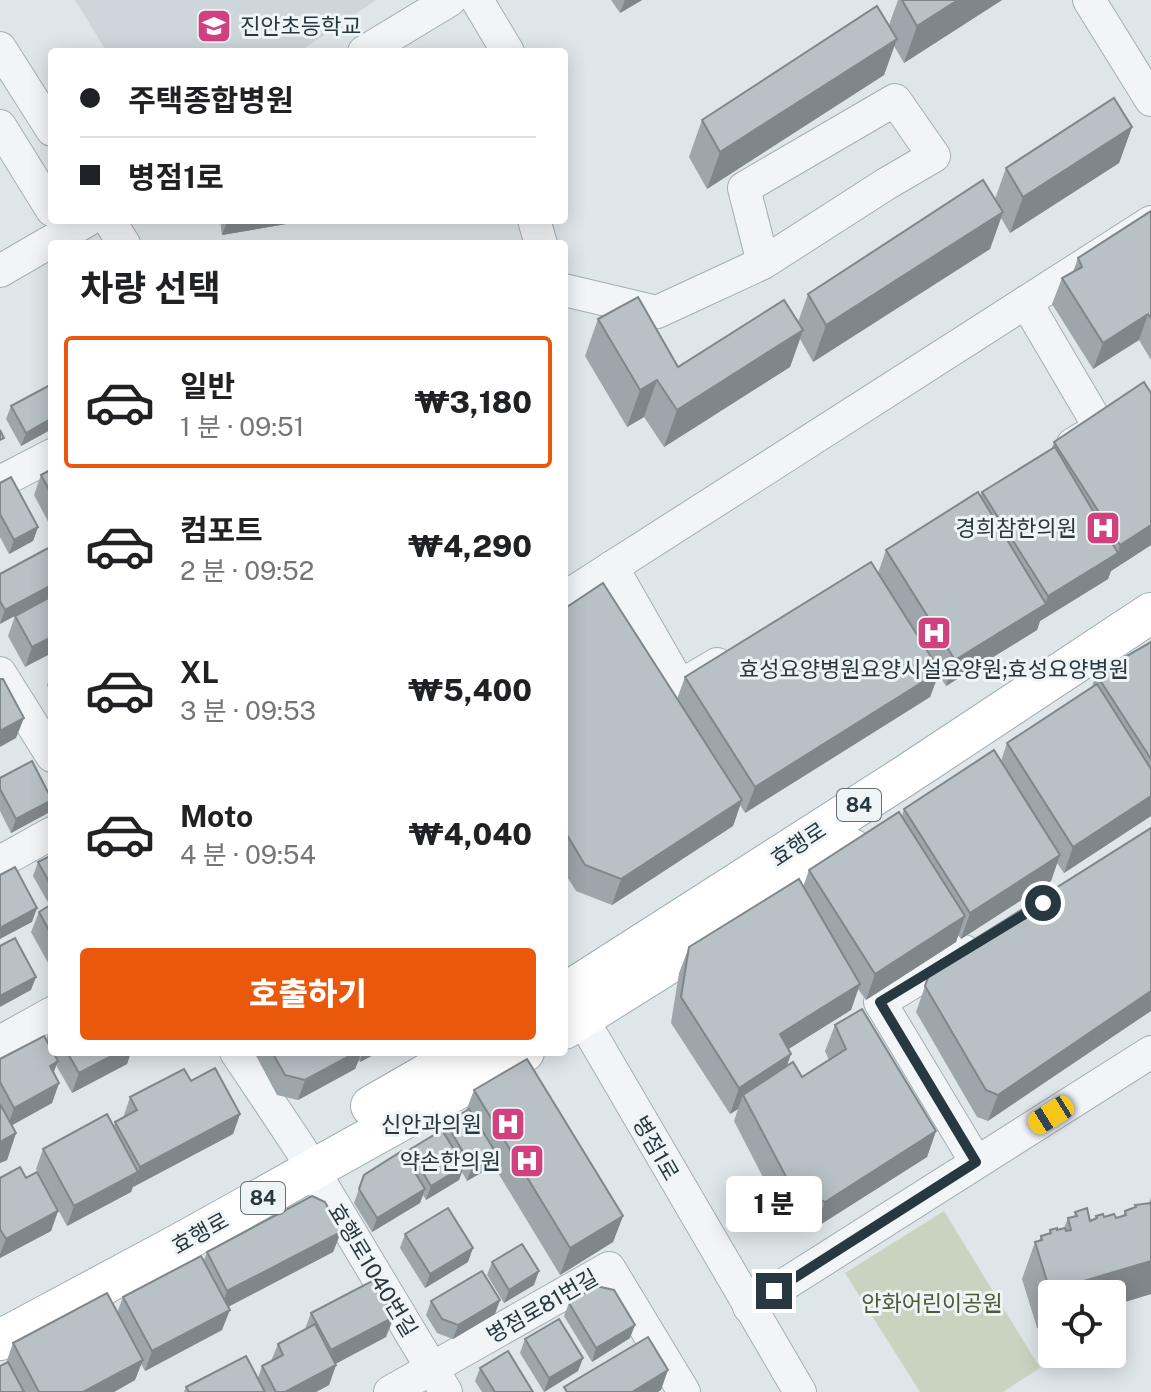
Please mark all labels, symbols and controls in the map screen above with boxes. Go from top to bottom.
school or university icon: 진안초등학교 [195,7,233,45]
place label: 진안초등학교 [240,13,361,39]
text: 주택종합병원 [128,82,294,118]
text: 병점1로 [128,159,224,195]
text: 차량 선택 [80,267,221,309]
icon: car [84,366,156,438]
text: 일반 [180,368,235,404]
text: ₩3,180 [415,384,532,420]
text: 1 분 · 09:51 [180,411,304,442]
hospital icon: 경희참한의원 [1084,509,1122,547]
icon: car [84,510,156,582]
text: 컴포트 [180,512,263,548]
place label: 경희참한의원 [956,515,1077,541]
text: ₩4,290 [408,528,532,564]
text: 2 분 · 09:52 [180,555,314,586]
hospital icon: 효성요양병원요양시설요양원;효성요양병원 [915,614,953,652]
icon: car [84,654,156,726]
text: XL [180,654,219,690]
place label: 효성요양병원요양시설요양원;효성요양병원 [739,656,1129,682]
text: ₩5,400 [408,672,532,708]
text: 3 분 · 09:53 [180,695,316,726]
road number: 84 [837,789,881,821]
icon: car [84,798,156,870]
text: Moto [180,798,253,834]
text: ₩4,040 [409,816,532,852]
street label: 효행로 [765,817,831,871]
text: 4 분 · 09:54 [180,839,316,870]
route start [1025,885,1061,921]
button: 호출하기 [80,948,536,1040]
car [1024,1092,1078,1138]
hospital icon: 신안과의원 [489,1105,527,1143]
place label: 신안과의원 [381,1111,482,1137]
street label: 병점1로 [627,1111,685,1185]
hospital icon: 약손한의원 [508,1142,546,1180]
place label: 약손한의원 [400,1148,501,1174]
callout: 1 분 [726,1175,822,1231]
road number: 84 [241,1182,285,1214]
text: 1 분 [754,1188,794,1219]
street label: 효행로1040번길 [323,1199,423,1341]
street label: 효행로 [167,1207,233,1259]
street label: 병점로81번길 [482,1264,602,1348]
route end [756,1273,792,1309]
map controls [1038,1280,1126,1368]
button: locate [1038,1280,1126,1368]
park label: 안화어린이공원 [861,1290,1003,1316]

